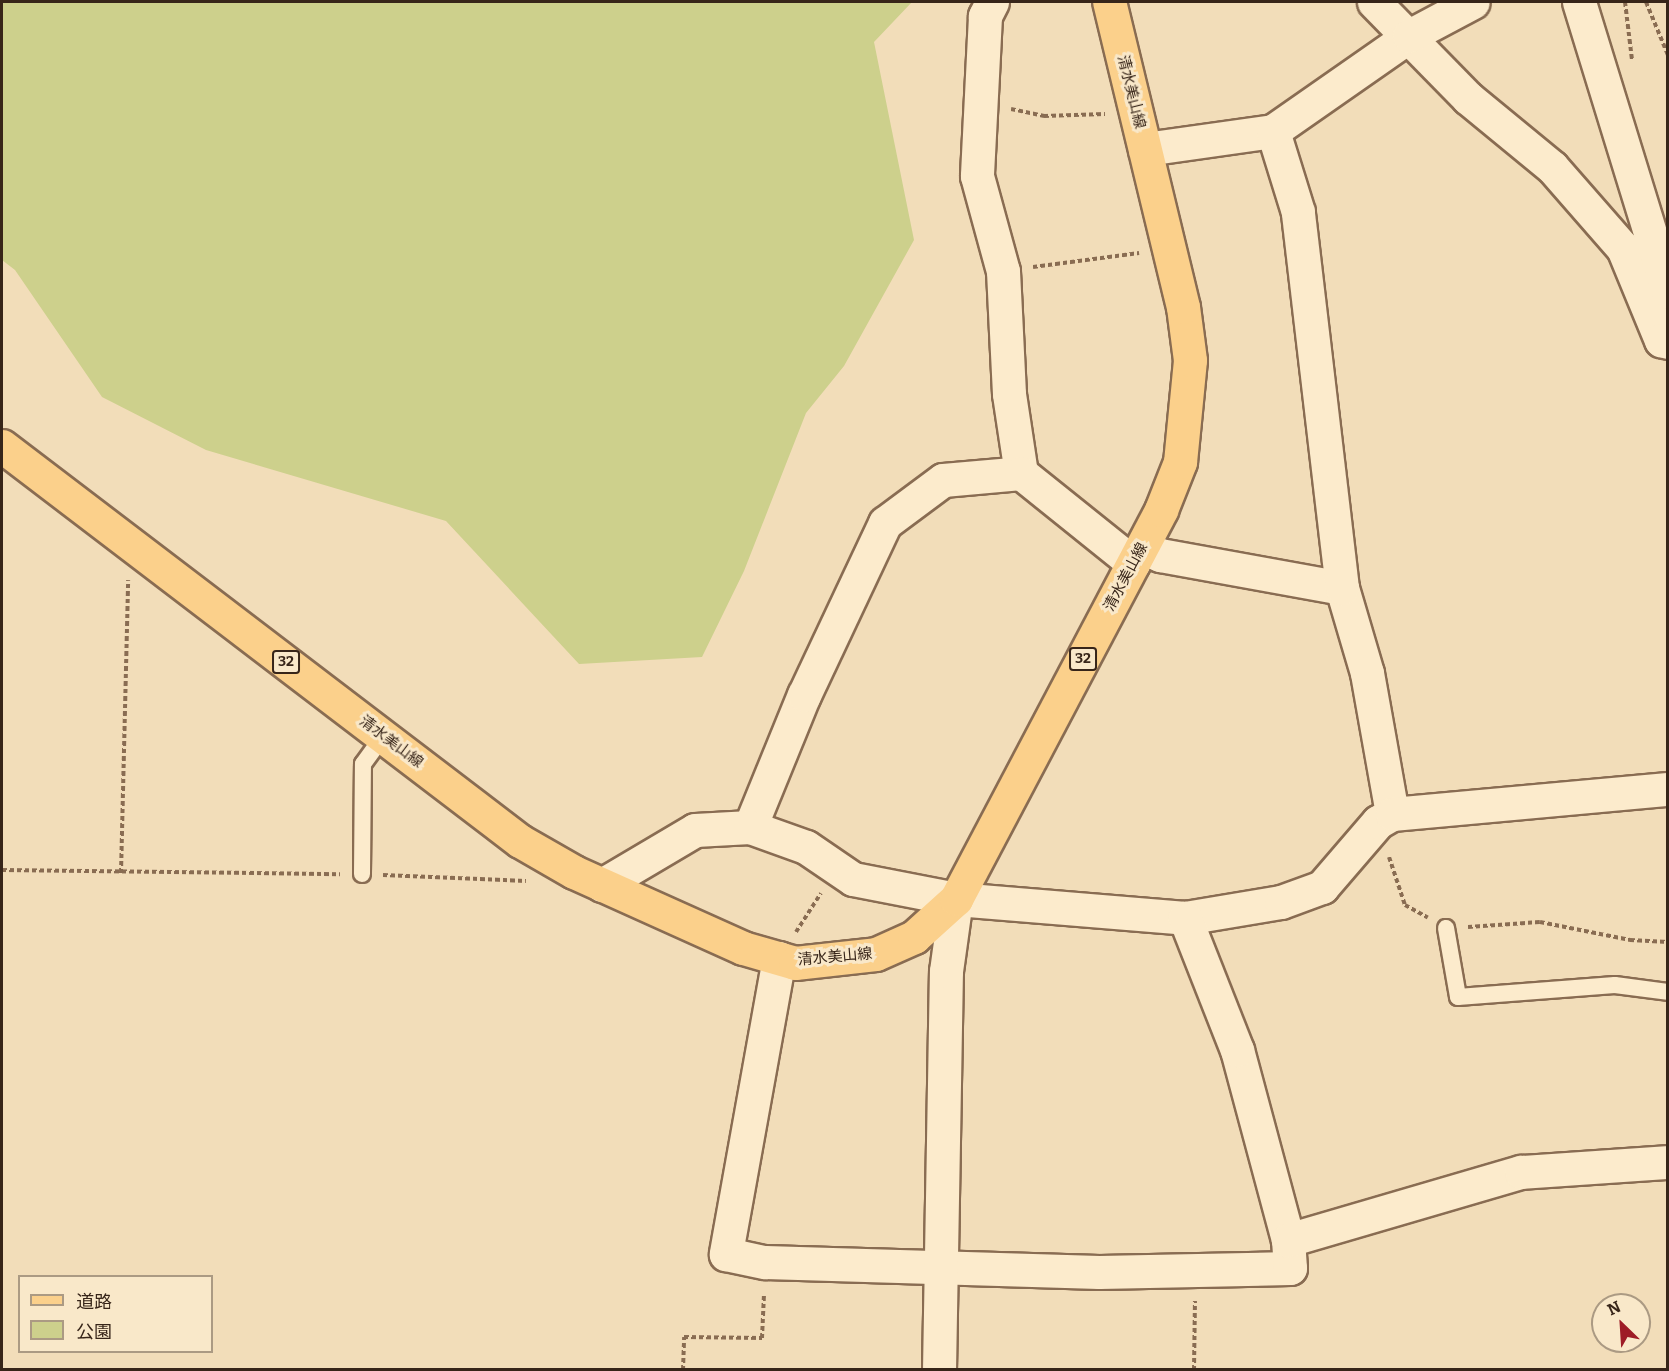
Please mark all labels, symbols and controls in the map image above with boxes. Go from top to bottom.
street label: 清水美山線 [1113,53,1149,131]
street label: 清水美山線 [1100,540,1152,614]
road number: 32 [1068,648,1098,670]
road number: 32 [271,651,301,673]
street label: 清水美山線 [356,712,426,772]
street label: 清水美山線 [797,945,873,969]
legend [18,1275,213,1353]
text: 道路 [76,1291,112,1313]
north arrow [1591,1293,1651,1353]
text: N [1604,1297,1624,1319]
text: 公園 [76,1321,112,1343]

